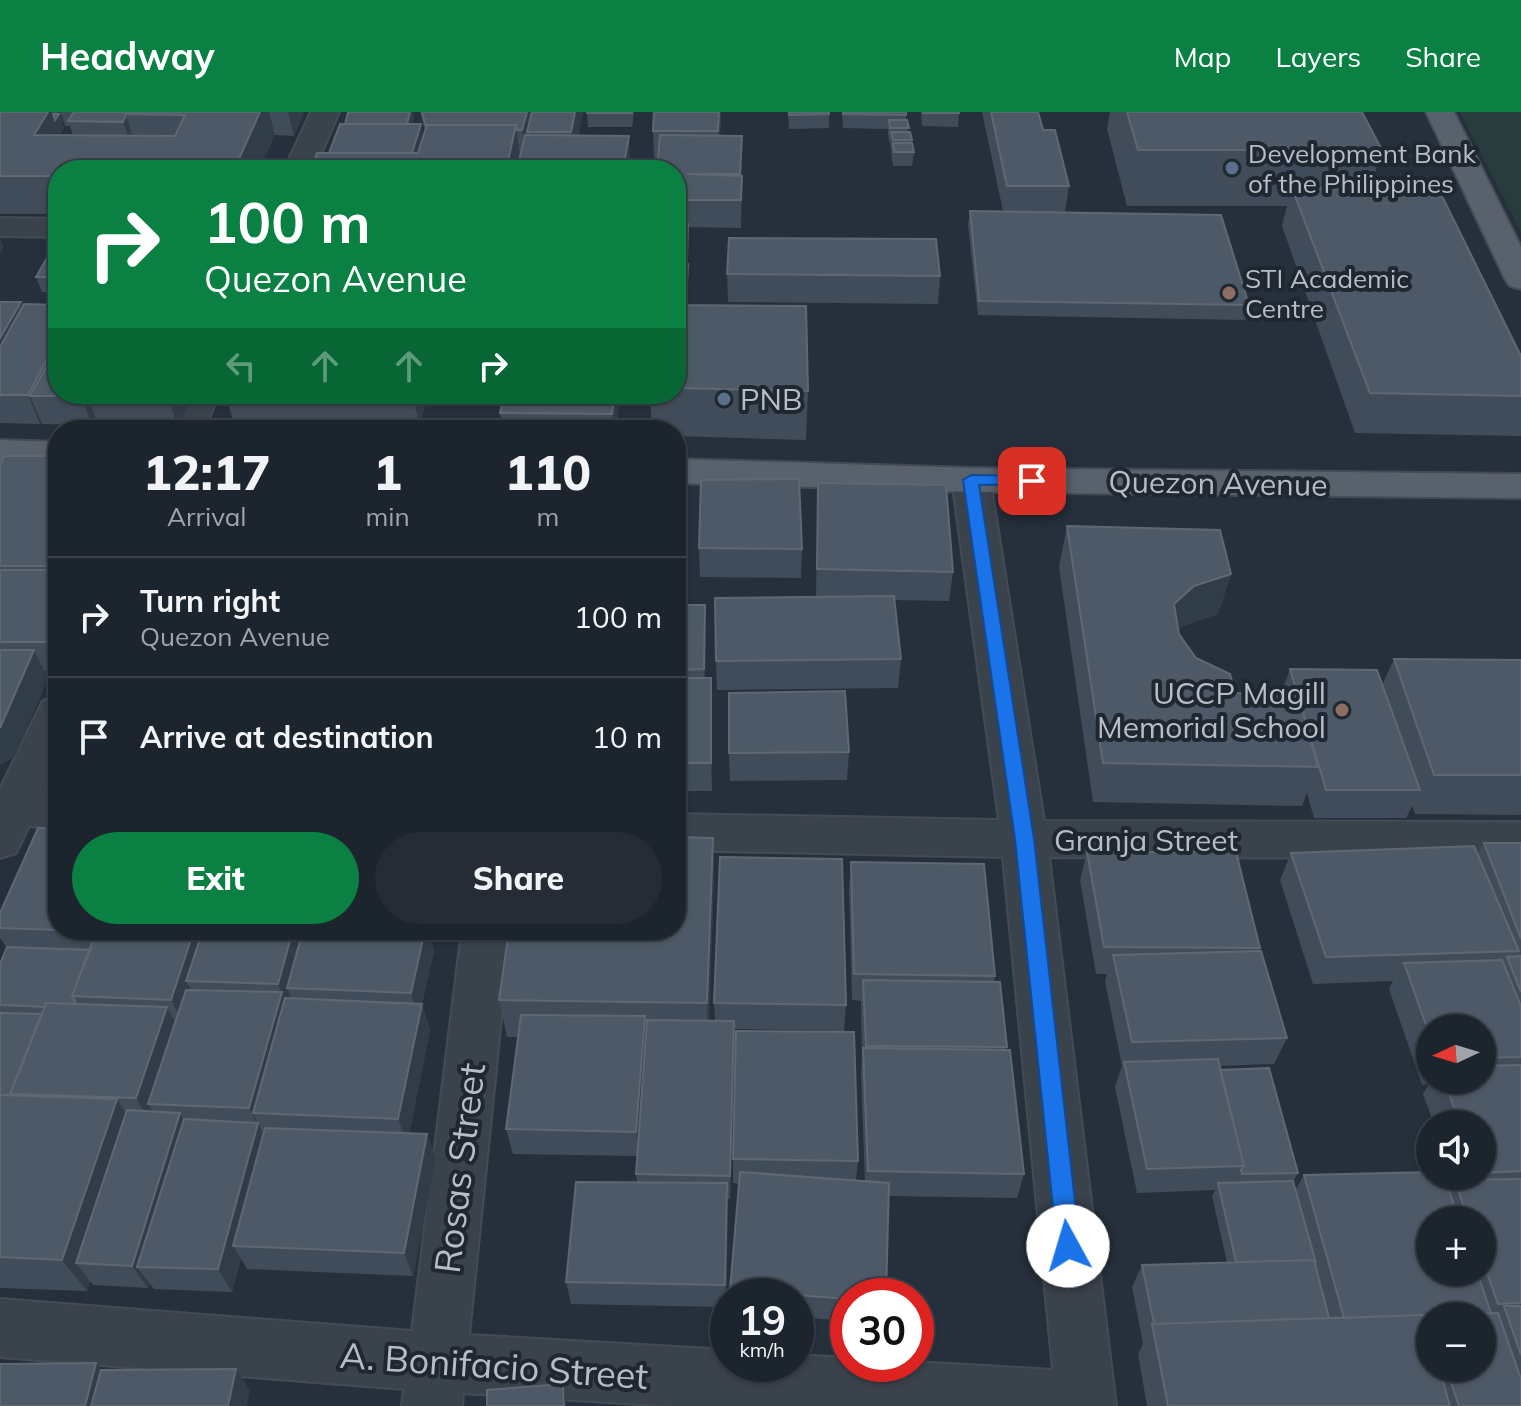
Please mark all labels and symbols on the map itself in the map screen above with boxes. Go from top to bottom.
place label: Development Bank of the Philippines [1248,137,1476,200]
marker: Development Bank of the Philippines [1223,159,1241,177]
place label: STI Academic Centre [1245,262,1409,325]
marker: STI Academic Centre [1220,284,1238,302]
place label: PNB [740,380,802,418]
marker: PNB [715,390,733,408]
pin [998,447,1066,515]
street label: Quezon Avenue [1108,462,1328,504]
place label: UCCP Magill Memorial School [1097,674,1326,746]
marker: UCCP Magill Memorial School [1333,701,1351,719]
street label: Granja Street [1054,821,1238,859]
north arrow [1416,1014,1496,1094]
street label: Rosas Street [424,1060,494,1276]
position arrow [1026,1204,1110,1288]
speed limit sign: 30 [830,1278,934,1382]
street label: A. Bonifacio Street [338,1332,650,1398]

